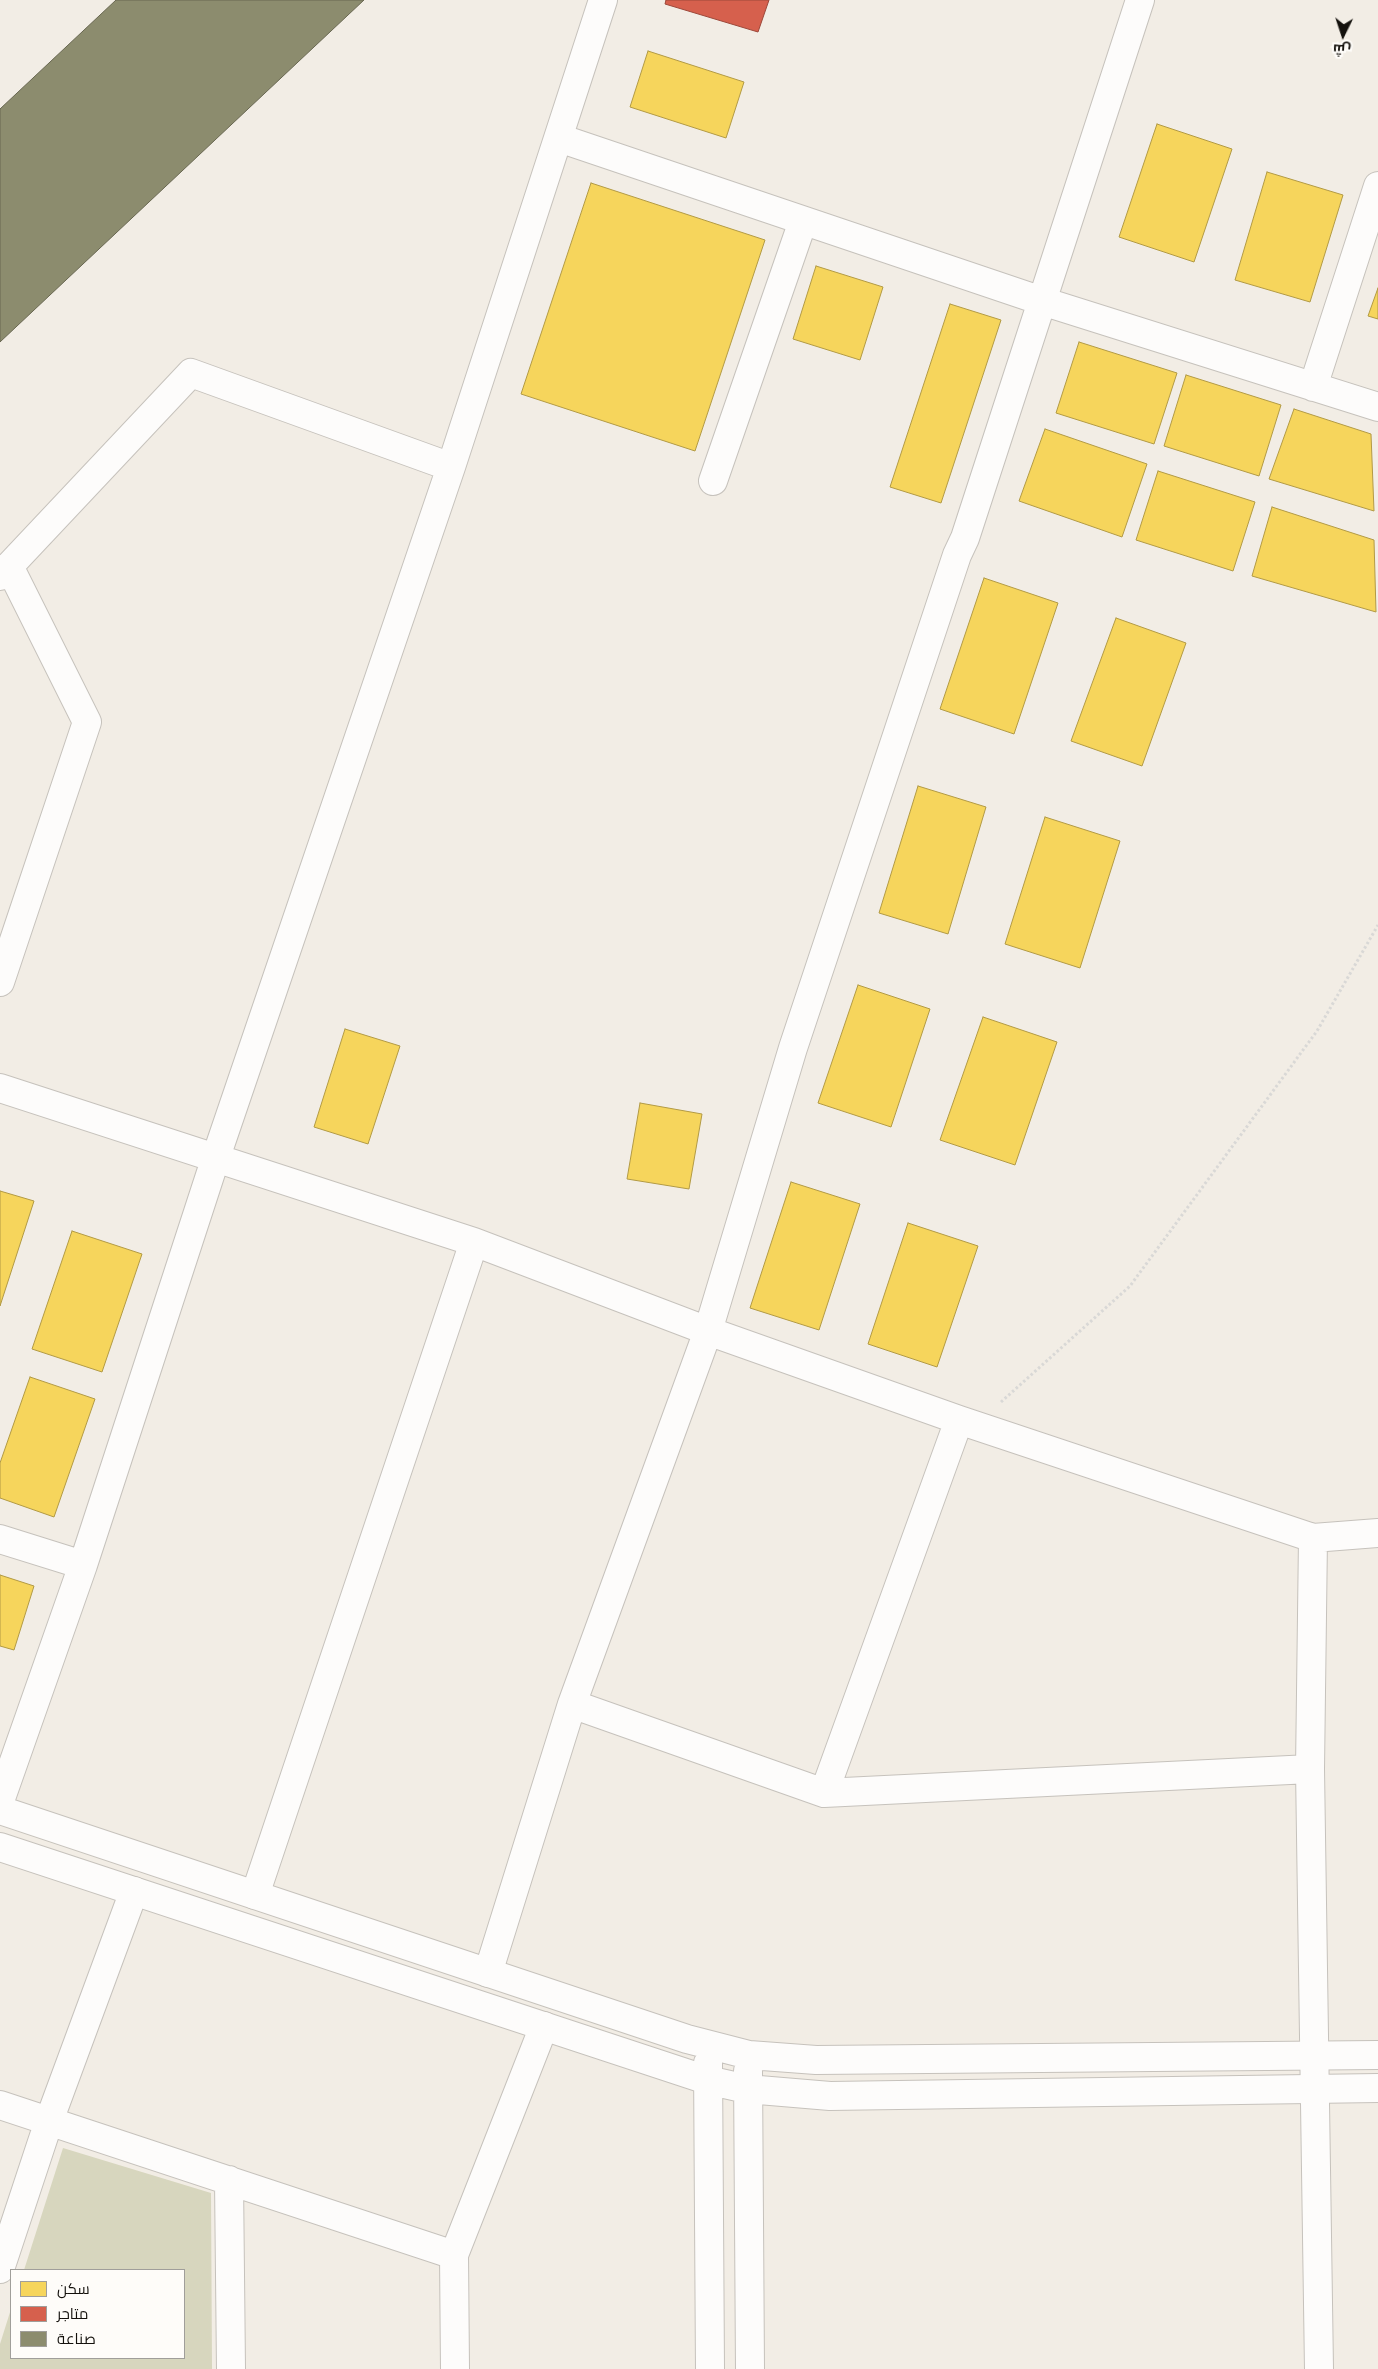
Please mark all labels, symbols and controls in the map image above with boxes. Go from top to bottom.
north arrow [1318,10,1368,60]
text: ش [1332,39,1352,61]
legend [10,2269,185,2359]
text: سكن [57,2278,90,2300]
text: متاجر [57,2303,88,2325]
text: صناعة [57,2328,96,2350]

